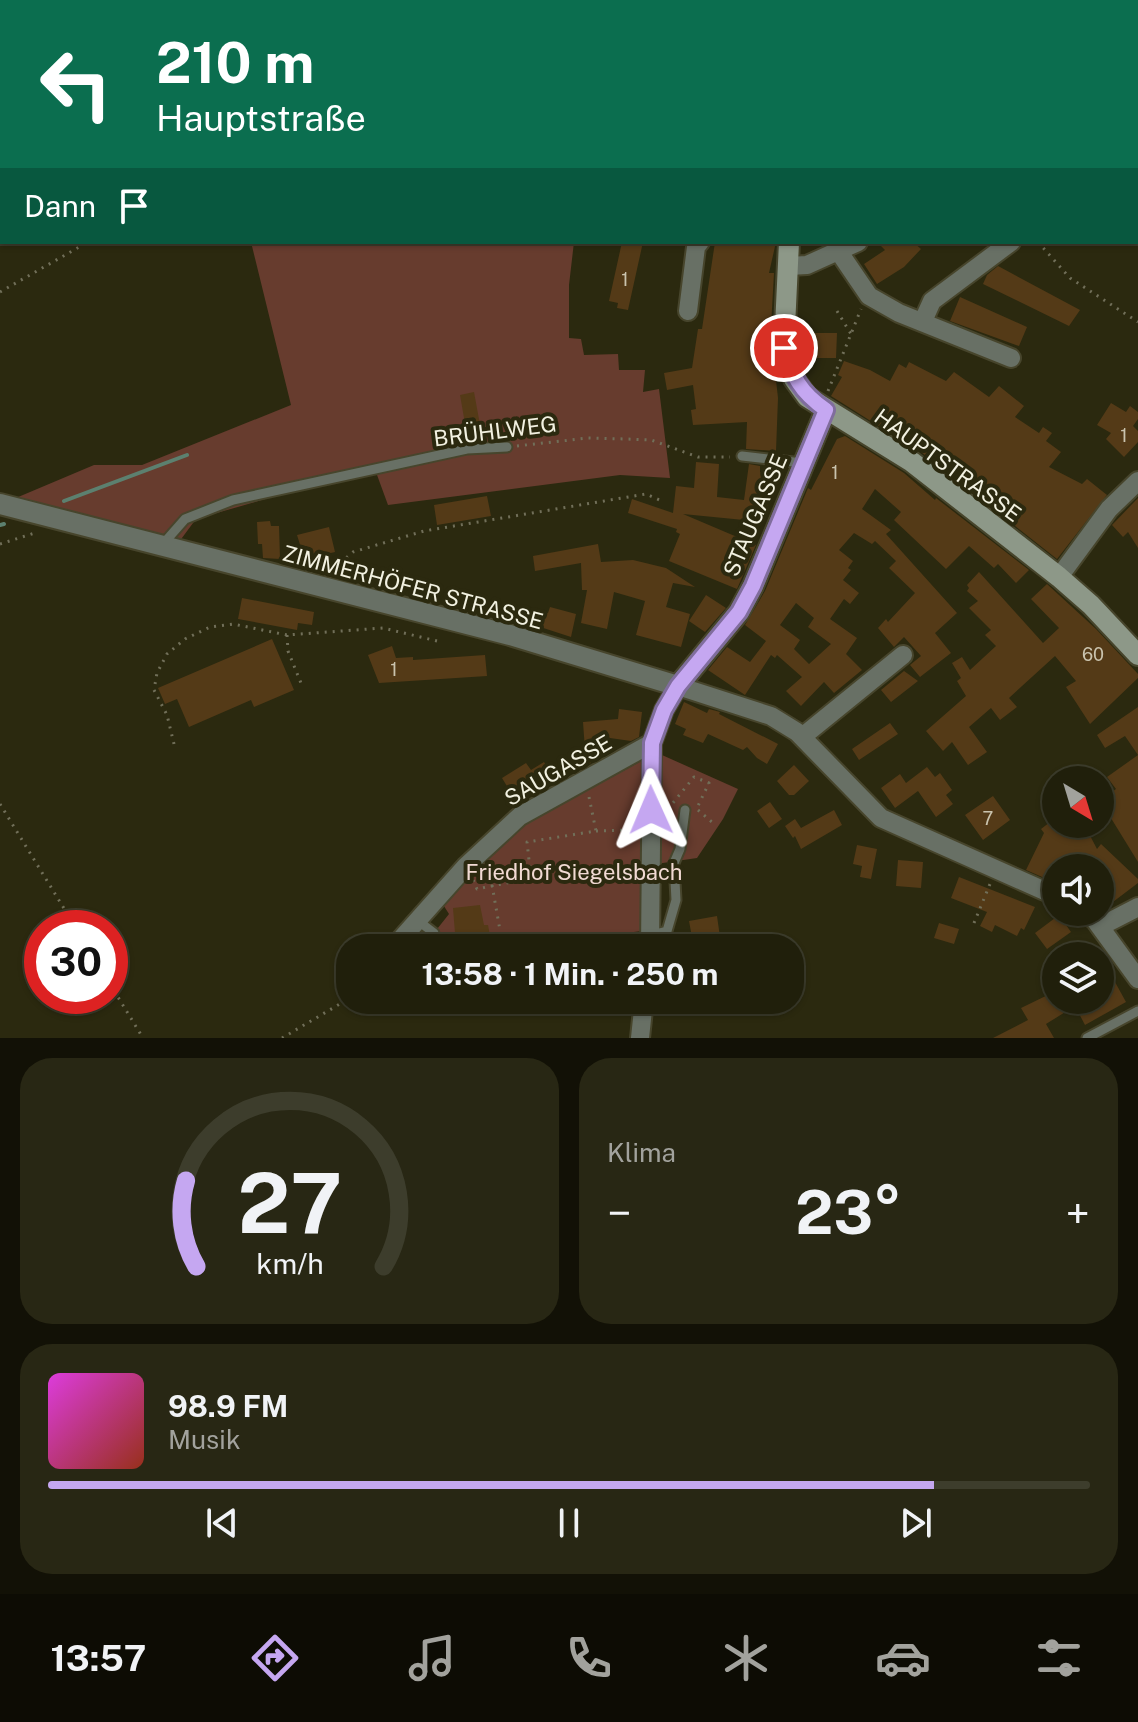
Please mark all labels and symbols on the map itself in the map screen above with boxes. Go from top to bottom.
house number: 1 [621,269,629,290]
pin [750,314,818,382]
street label: HAUPTSTRASSE [870,403,1026,527]
street label: BRÜHLWEG [432,410,558,451]
house number: 1 [1120,425,1128,446]
street label: STAUGASSE [718,450,792,580]
house number: 1 [831,462,839,483]
street label: ZIMMERHÖFER STRASSE [280,539,546,634]
house number: 60 [1082,644,1104,665]
house number: 1 [390,659,398,680]
street label: SAUGASSE [500,729,616,811]
north arrow [1042,766,1114,838]
position arrow [609,768,693,852]
house number: 7 [983,808,993,829]
park label: Friedhof Siegelsbach [465,859,683,885]
speed limit sign: 30 [24,910,128,1014]

